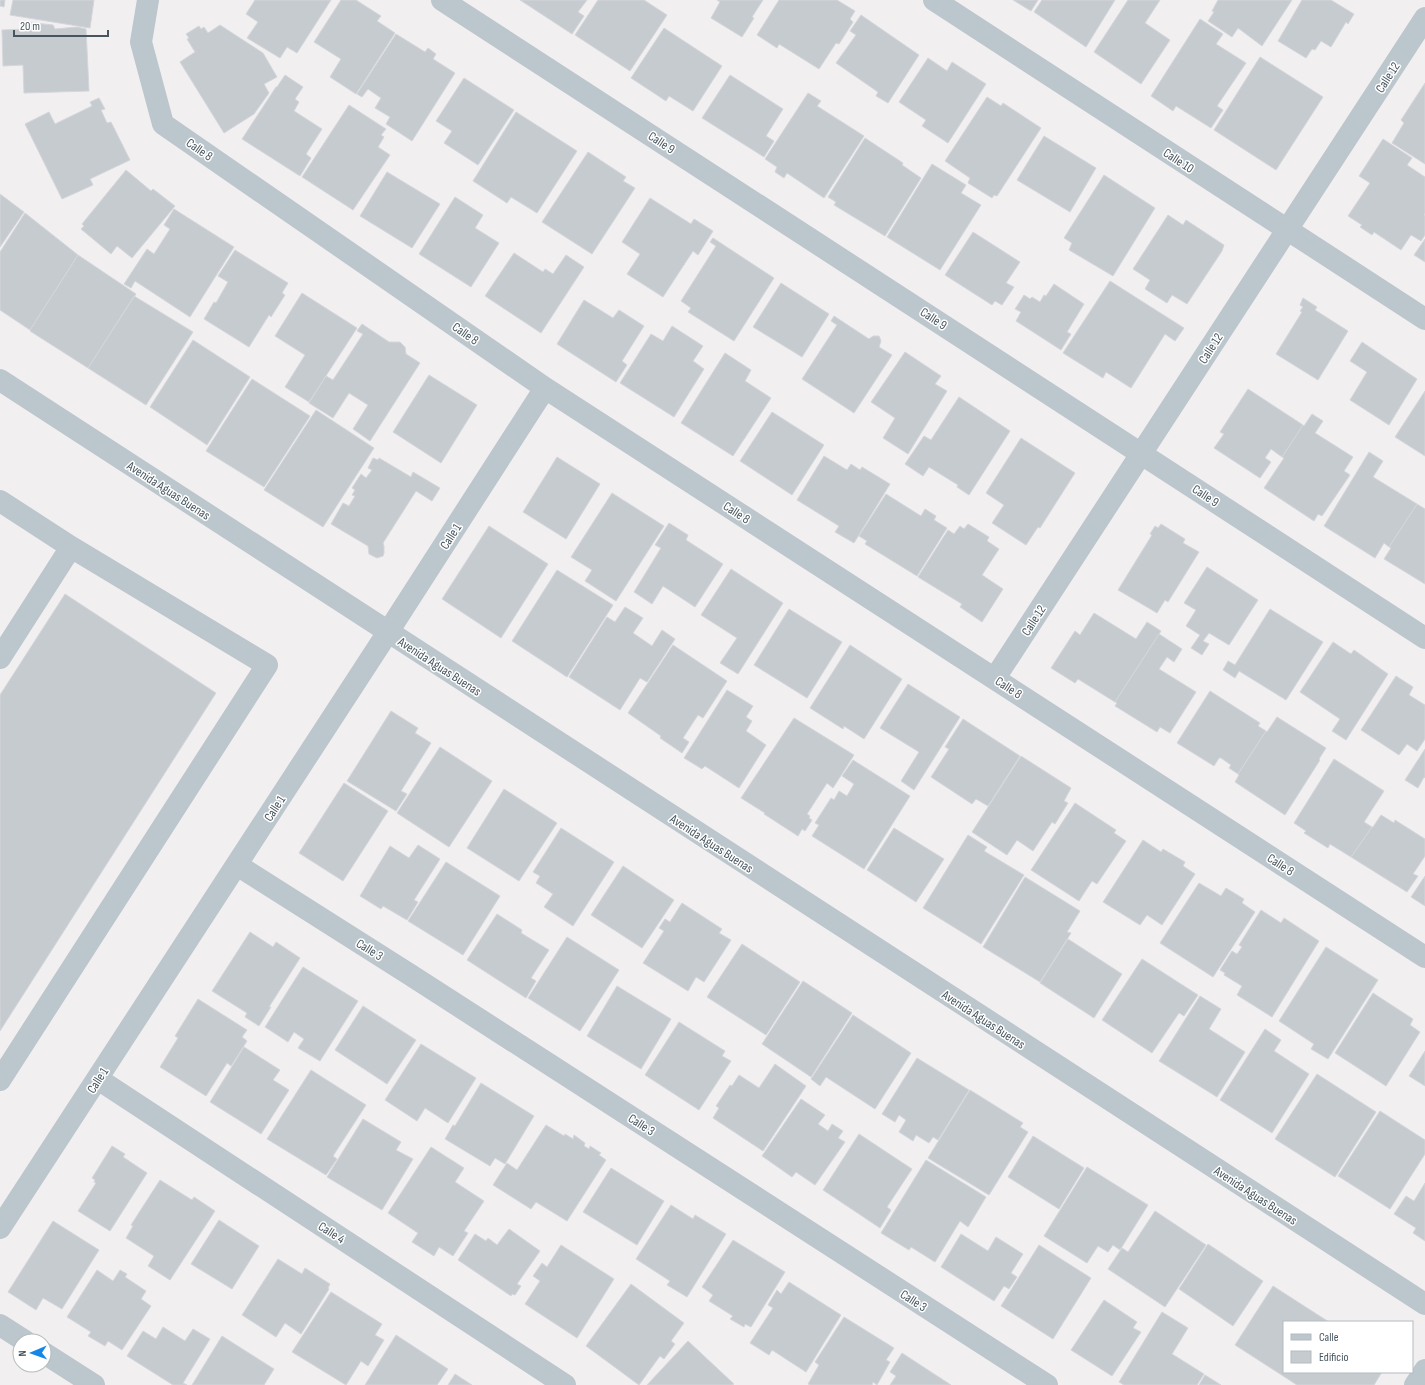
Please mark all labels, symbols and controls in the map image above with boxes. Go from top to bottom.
scale bar [14,12,108,38]
text: 20 m [20,19,40,34]
street label: Calle 12 [1372,59,1404,96]
street label: Calle 9 [645,128,678,158]
street label: Calle 8 [183,135,216,165]
street label: Calle 10 [1160,145,1197,177]
street label: Calle 9 [917,304,950,334]
street label: Calle 8 [449,319,482,349]
street label: Calle 12 [1195,330,1227,367]
street label: Avenida Aguas Buenas [123,457,213,524]
street label: Calle 9 [1189,481,1222,511]
street label: Calle 8 [720,498,753,528]
street label: Calle 1 [437,520,465,553]
street label: Calle 12 [1018,602,1050,639]
street label: Avenida Aguas Buenas [394,633,484,700]
street label: Calle 8 [992,673,1025,703]
street label: Calle 1 [261,792,289,825]
street label: Avenida Aguas Buenas [666,810,756,877]
street label: Calle 8 [1264,850,1297,880]
street label: Calle 3 [353,935,386,964]
street label: Avenida Aguas Buenas [938,986,1028,1053]
street label: Calle 1 [84,1064,112,1097]
street label: Calle 3 [625,1110,658,1139]
street label: Avenida Aguas Buenas [1210,1162,1300,1229]
street label: Calle 4 [315,1218,348,1248]
street label: Calle 3 [897,1286,930,1315]
legend [1283,1321,1413,1373]
text: Calle [1319,1330,1339,1345]
north arrow [12,1333,52,1373]
text: N [16,1350,29,1356]
text: Edificio [1319,1350,1348,1365]

